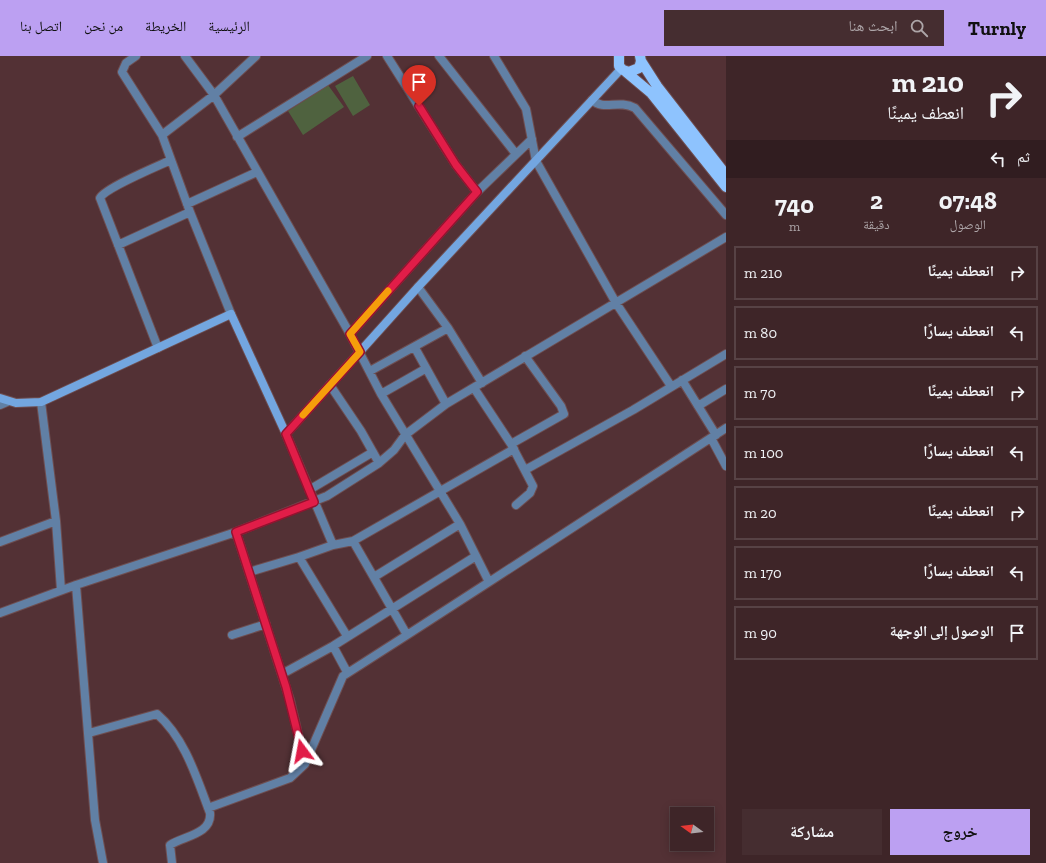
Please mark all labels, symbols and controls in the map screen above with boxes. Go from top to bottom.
search box [664,10,944,46]
text: ابحث هنا [849,17,898,35]
icon: search [908,17,930,39]
text: Turnly [968,17,1026,40]
text: اتصل بنا [20,18,62,35]
text: من نحن [84,18,123,35]
text: الخريطة [145,18,186,35]
text: الرئيسية [208,18,250,35]
pin [402,65,436,106]
text: 210 m [892,66,964,99]
icon: arrive [408,71,430,93]
icon: right [978,72,1030,124]
text: انعطف يمينًا [887,102,964,124]
icon: left [987,148,1009,170]
text: ثم [1017,148,1030,166]
text: 2 [870,186,883,215]
text: 07:48 [939,186,997,215]
text: 740 [775,190,814,219]
text: دقيقة [863,217,890,232]
text: الوصول [950,217,986,232]
text: m [789,219,800,234]
text: انعطف يمينًا [928,262,994,280]
icon: right [1006,262,1028,284]
text: 210 m [744,264,783,282]
text: انعطف يسارًا [923,322,994,340]
icon: left [1006,322,1028,344]
text: 80 m [744,324,777,342]
text: انعطف يمينًا [928,382,994,400]
icon: right [1006,382,1028,404]
text: 70 m [744,384,776,402]
text: انعطف يسارًا [923,442,994,460]
icon: left [1006,442,1028,464]
text: 100 m [744,444,783,462]
text: انعطف يمينًا [928,502,994,520]
icon: right [1006,502,1028,524]
text: 20 m [744,504,777,522]
text: انعطف يسارًا [923,562,994,580]
icon: left [1006,562,1028,584]
text: 170 m [744,564,782,582]
text: الوصول إلى الوجهة [890,622,994,640]
icon: arrive [1006,622,1028,644]
text: 90 m [744,624,777,642]
position arrow [281,730,323,772]
north arrow [670,807,714,851]
map controls [670,807,714,851]
button: مشاركة [742,809,882,855]
button: خروج [890,809,1030,855]

